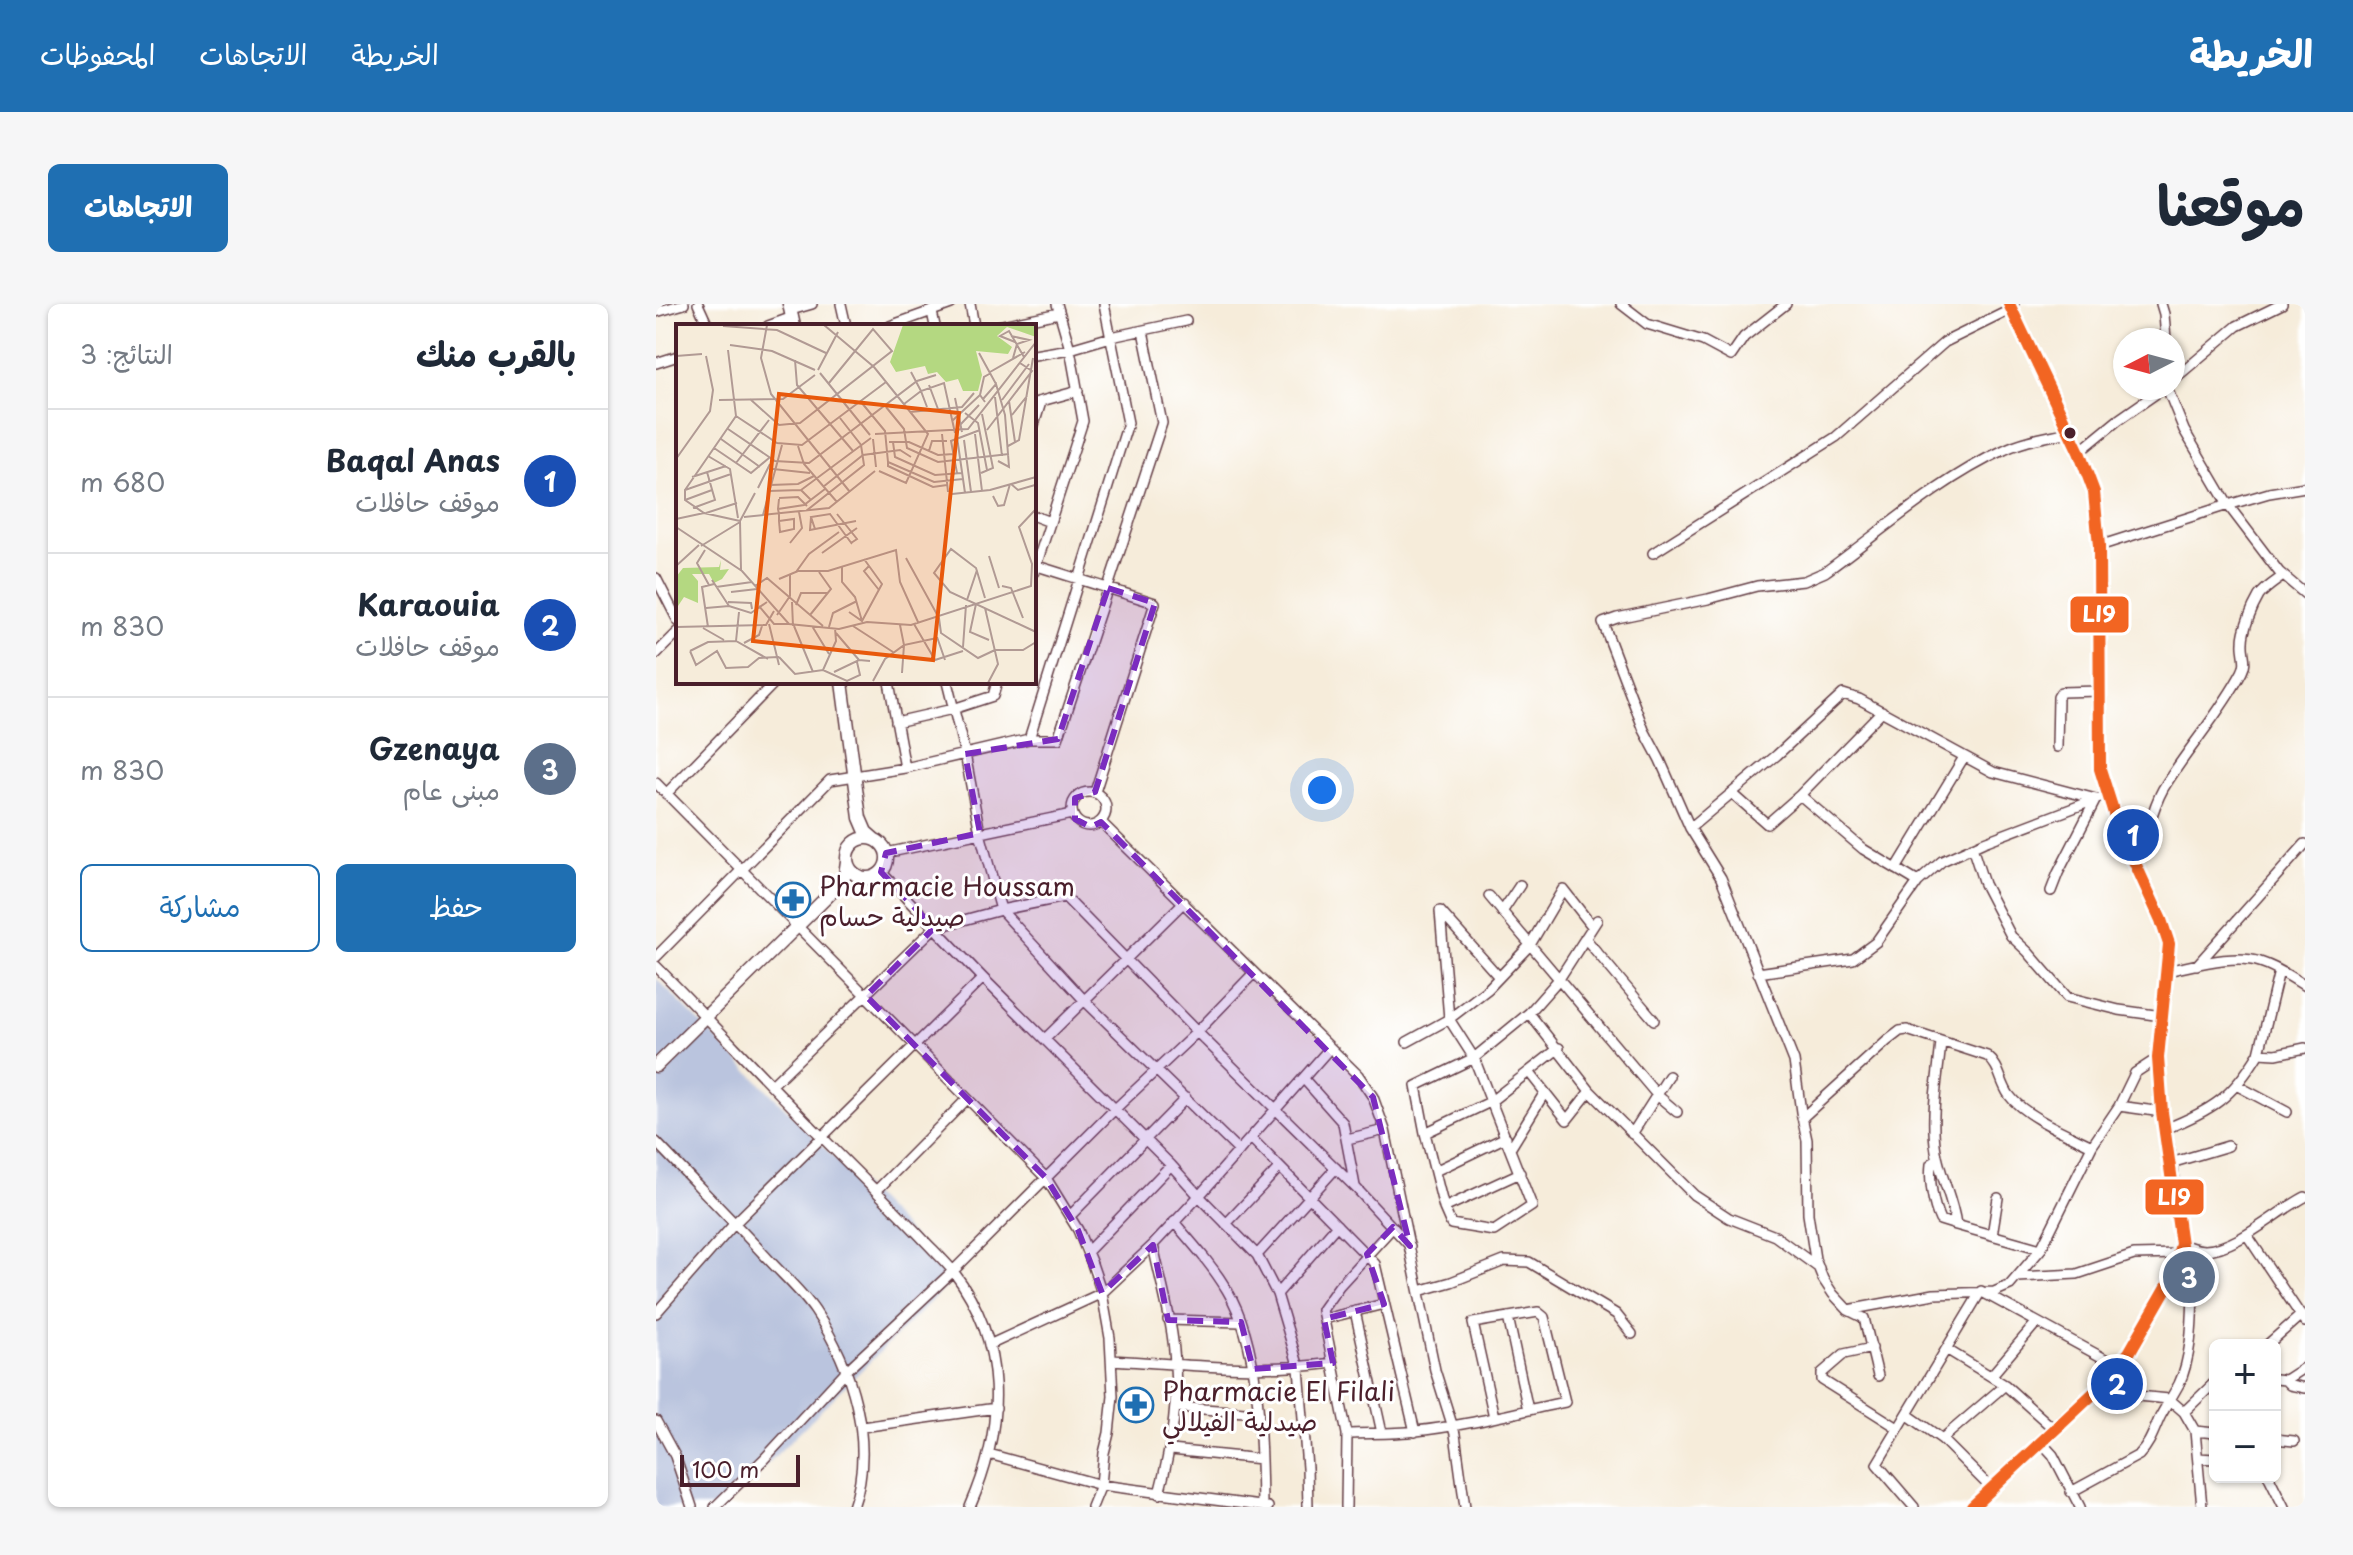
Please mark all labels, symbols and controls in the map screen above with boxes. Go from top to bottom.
text: الخريطة [2189,24,2313,81]
text: المحفوظات [40,32,155,75]
text: الاتجاهات [199,32,307,75]
text: الخريطة [351,32,439,75]
text: موقعنا [2157,160,2305,245]
button: الاتجاهات [48,164,228,252]
inset map [676,324,1036,684]
text: بالقرب منك [416,327,576,379]
north arrow [2113,328,2185,400]
text: النتائج: 3 [80,334,173,373]
unlabelled marker [2062,425,2078,441]
text: Baqal Anas [326,437,500,482]
text: 680 m [80,462,165,501]
text: 1 [544,462,556,501]
text: موقف حافلات [355,482,500,521]
text: Karaouia [357,581,500,626]
line badge: LI9 [2069,595,2130,634]
text: LI9 [2082,596,2116,629]
text: 830 m [80,606,164,645]
text: 2 [541,606,559,645]
text: موقف حافلات [355,626,500,665]
text: Gzenaya [369,725,500,770]
text: 830 m [80,750,164,789]
text: 3 [541,750,559,789]
text: مبنى عام [402,770,500,809]
your location [1302,770,1342,810]
pin: 1 [2107,805,2159,865]
button: مشاركة [80,864,320,952]
button: حفظ [336,864,576,952]
place label: Pharmacie Houssam صيدلية حسام [819,866,1075,937]
pharmacy icon: Pharmacie Houssam صيدلية حسام [774,881,812,919]
line badge: LI9 [2144,1178,2205,1216]
text: LI9 [2157,1179,2191,1212]
pin: 3 [2163,1247,2215,1307]
map controls [2209,1339,2281,1483]
button: + [2209,1339,2281,1411]
pin: 2 [2091,1354,2143,1414]
place label: Pharmacie El Filali صيدلية الفيلالي [1162,1371,1395,1445]
pharmacy icon: Pharmacie El Filali صيدلية الفيلالي [1117,1386,1155,1424]
button: − [2209,1411,2281,1483]
scale bar [680,1451,800,1487]
text: 100 m [692,1452,759,1485]

